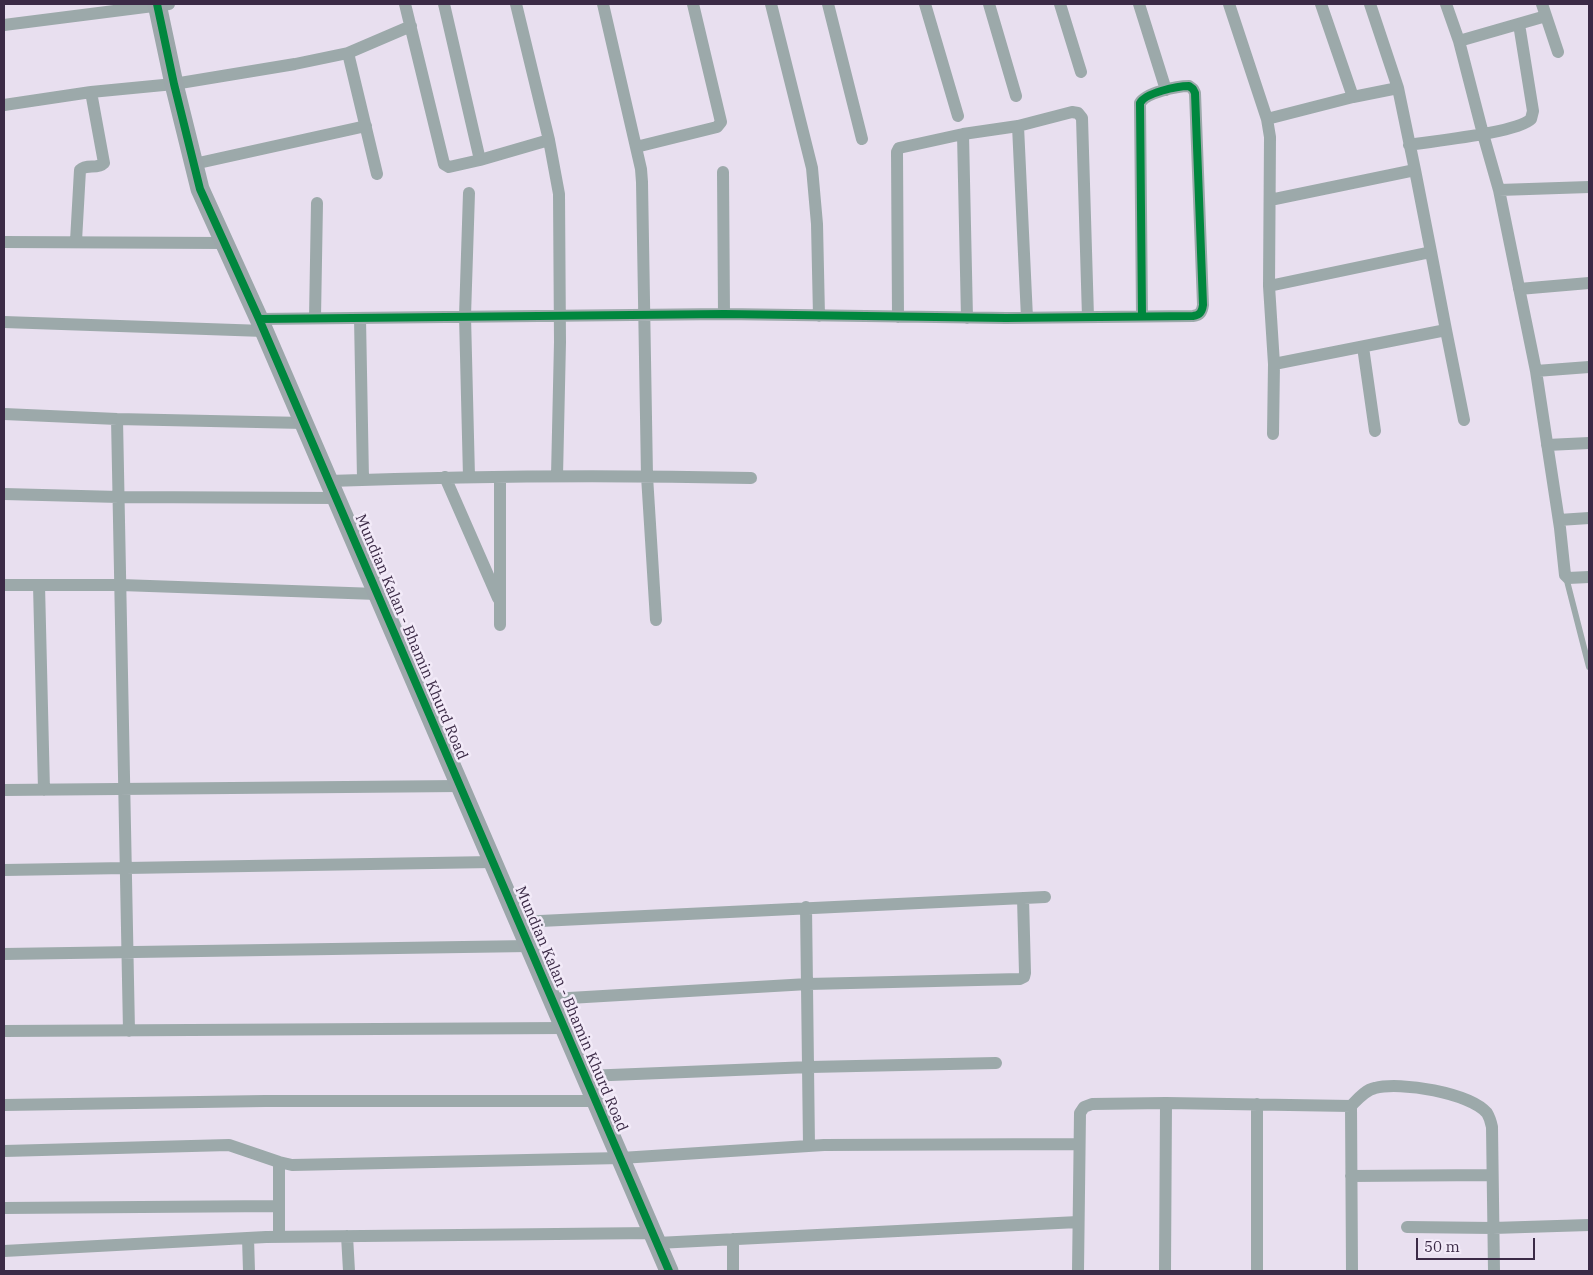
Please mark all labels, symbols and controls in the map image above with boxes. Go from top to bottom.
street label: Mundian Kalan - Bhamin Khurd Road [351,512,471,762]
street label: Mundian Kalan - Bhamin Khurd Road [511,884,631,1134]
scale bar [1418,1228,1537,1260]
text: 50 m [1424,1237,1460,1256]

